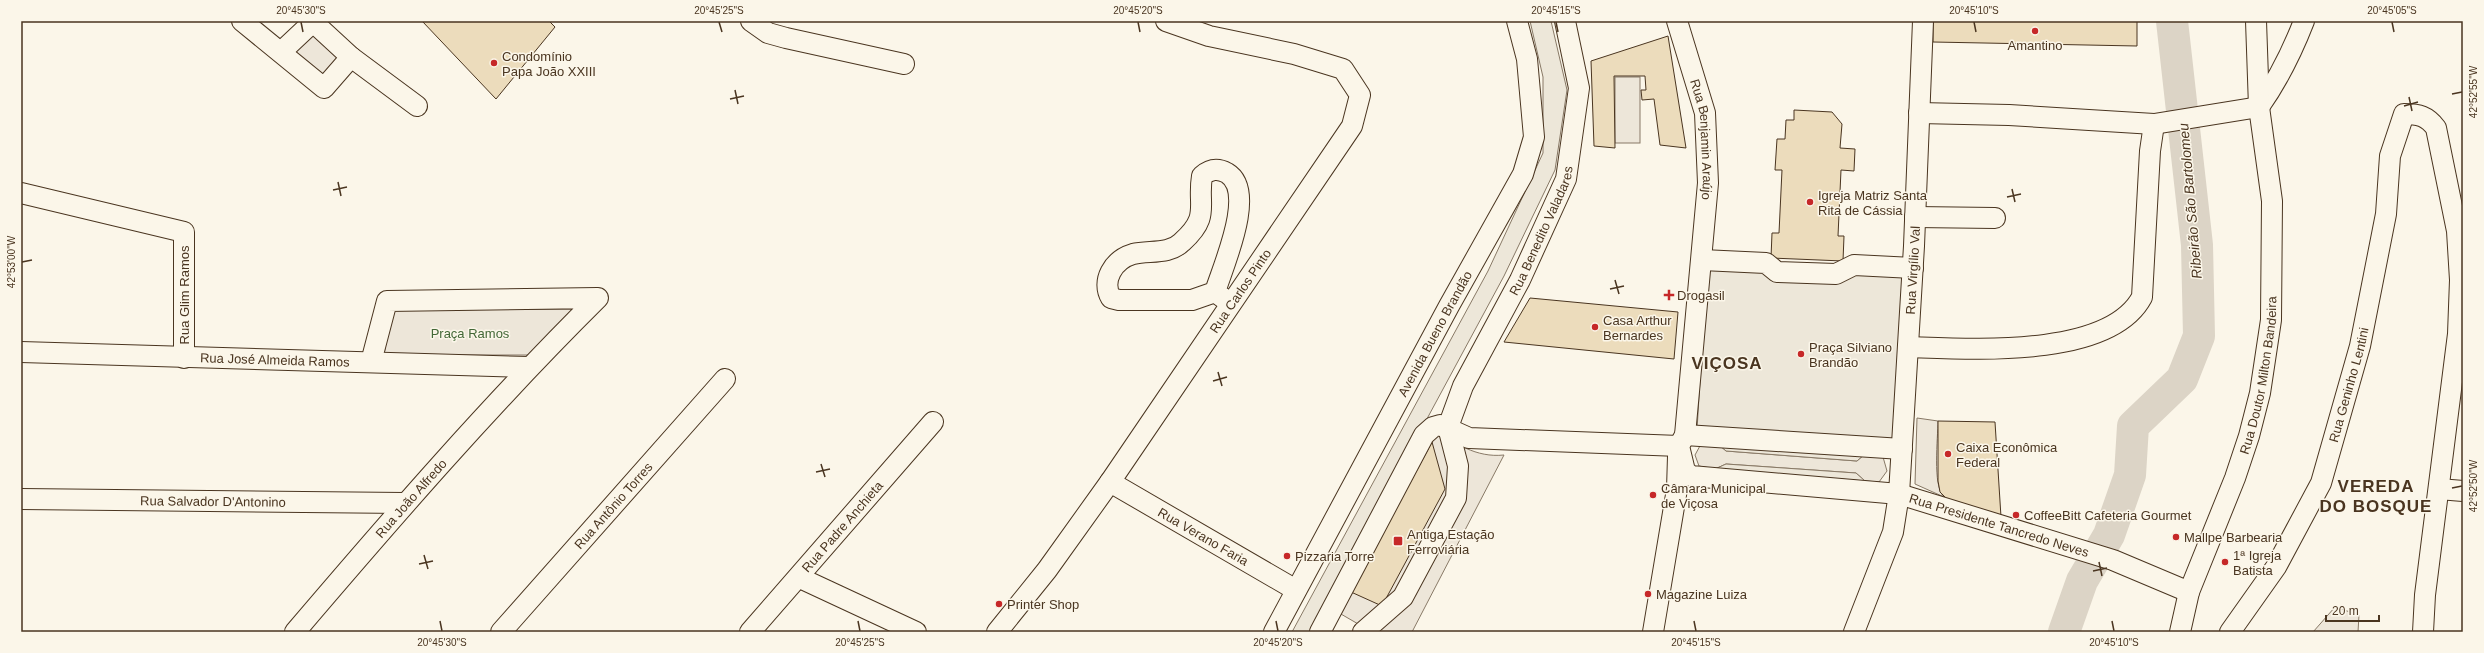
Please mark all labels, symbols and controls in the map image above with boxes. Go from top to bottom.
text: 20°45'30"S [276,5,326,16]
text: 20°45'25"S [694,5,744,16]
text: 20°45'20"S [1113,5,1163,16]
text: 20°45'15"S [1531,5,1581,16]
text: 20°45'10"S [1949,5,1999,16]
text: 20°45'05"S [2367,5,2417,16]
marker: Amantino [2030,26,2040,36]
place label: Amantino [2008,38,2062,53]
place label: Condomínio Papa João XXIII [502,49,596,79]
marker: Condomínio Papa João XXIII [489,58,499,68]
text: 42°52'55"W [2468,65,2479,118]
street label: Rua Benjamin Araújo [1688,77,1716,200]
water label: Ribeirão São Bartolomeu [2175,122,2205,280]
street label: Rua Benedito Valadares [1506,165,1575,298]
place label: Igreja Matriz Santa Rita de Cássia [1818,188,1928,218]
marker: Igreja Matriz Santa Rita de Cássia [1805,197,1815,207]
street label: Rua Virgílio Val [1902,226,1922,315]
text: 42°53'00"W [6,235,17,288]
street label: Rua Glim Ramos [177,245,192,344]
street label: Rua Carlos Pinto [1206,246,1274,336]
street label: Avenida Bueno Brandão [1394,268,1475,399]
place label: Drogasil [1677,288,1725,303]
marker: Drogasil [1664,290,1674,300]
street label: Rua Doutor Milton Bandeira [2236,295,2279,456]
place label: Casa Arthur Bernardes [1603,313,1672,343]
marker: Casa Arthur Bernardes [1590,322,1600,332]
park label: Praça Ramos [431,326,510,341]
street label: Rua Geninho Lentini [2325,326,2371,444]
place label: Praça Silviano Brandão [1809,340,1892,370]
marker: Praça Silviano Brandão [1796,349,1806,359]
street label: Rua José Almeida Ramos [200,350,350,369]
district label: VIÇOSA [1691,354,1763,373]
place label: Caixa Econômica Federal [1956,440,2058,470]
marker: Caixa Econômica Federal [1943,449,1953,459]
street label: Rua João Alfredo [372,456,449,541]
street label: Rua Antônio Torres [571,459,656,552]
text: 42°52'50"W [2468,459,2479,512]
street label: Rua Padre Anchieta [798,477,886,575]
district label: VEREDA DO BOSQUE [2320,477,2432,516]
place label: Câmara Municipal de Viçosa [1661,481,1766,511]
marker: Câmara Municipal de Viçosa [1648,490,1658,500]
street label: Rua Presidente Tancredo Neves [1908,490,2091,560]
street label: Rua Salvador D'Antonino [140,493,286,509]
street label: Rua Verano Faria [1156,504,1252,569]
place label: CoffeeBitt Cafeteria Gourmet [2024,508,2192,523]
marker: CoffeeBitt Cafeteria Gourmet [2011,510,2021,520]
place label: Antiga Estação Ferroviária [1407,527,1494,557]
place label: Mallpe Barbearia [2184,530,2283,545]
marker: Mallpe Barbearia [2171,532,2181,542]
marker: Antiga Estação Ferroviária [1392,535,1404,547]
place label: 1ª Igreja Batista [2233,548,2282,578]
place label: Pizzaria Torre [1295,549,1374,564]
marker: Pizzaria Torre [1282,551,1292,561]
marker: 1ª Igreja Batista [2220,557,2230,567]
place label: Magazine Luiza [1656,587,1748,602]
marker: Magazine Luiza [1643,589,1653,599]
place label: Printer Shop [1007,597,1079,612]
scale bar [2326,597,2379,623]
marker: Printer Shop [994,599,1004,609]
text: 20 m [2332,604,2359,618]
text: 20°45'30"S [417,637,467,648]
text: 20°45'25"S [835,637,885,648]
text: 20°45'20"S [1253,637,1303,648]
text: 20°45'15"S [1671,637,1721,648]
text: 20°45'10"S [2089,637,2139,648]

